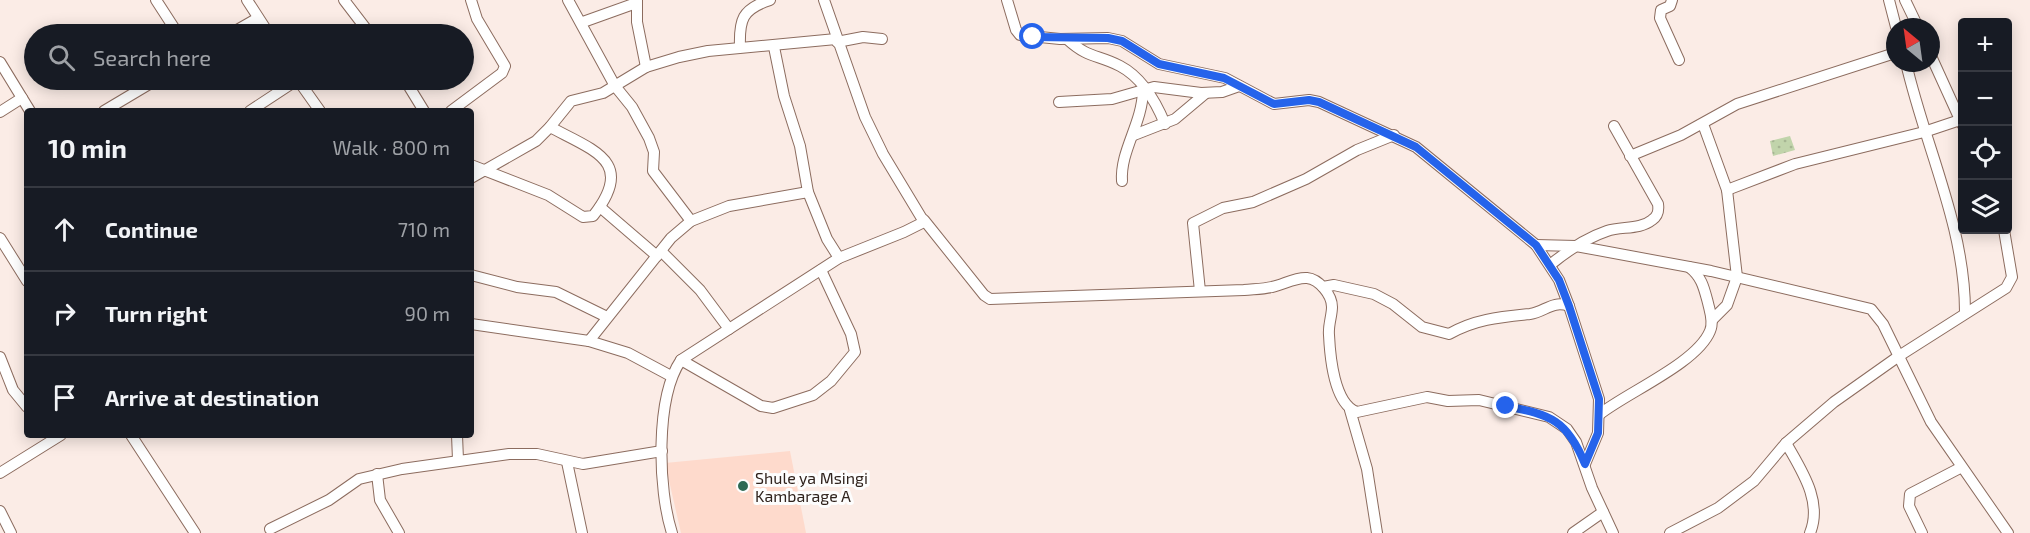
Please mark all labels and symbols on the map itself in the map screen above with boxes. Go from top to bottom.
north arrow [1886,18,1940,72]
route start [1019,23,1045,49]
route end [1492,392,1518,418]
place label: Shule ya Msingi Kambarage A [755,468,868,505]
marker: Shule ya Msingi Kambarage A [736,479,750,493]

